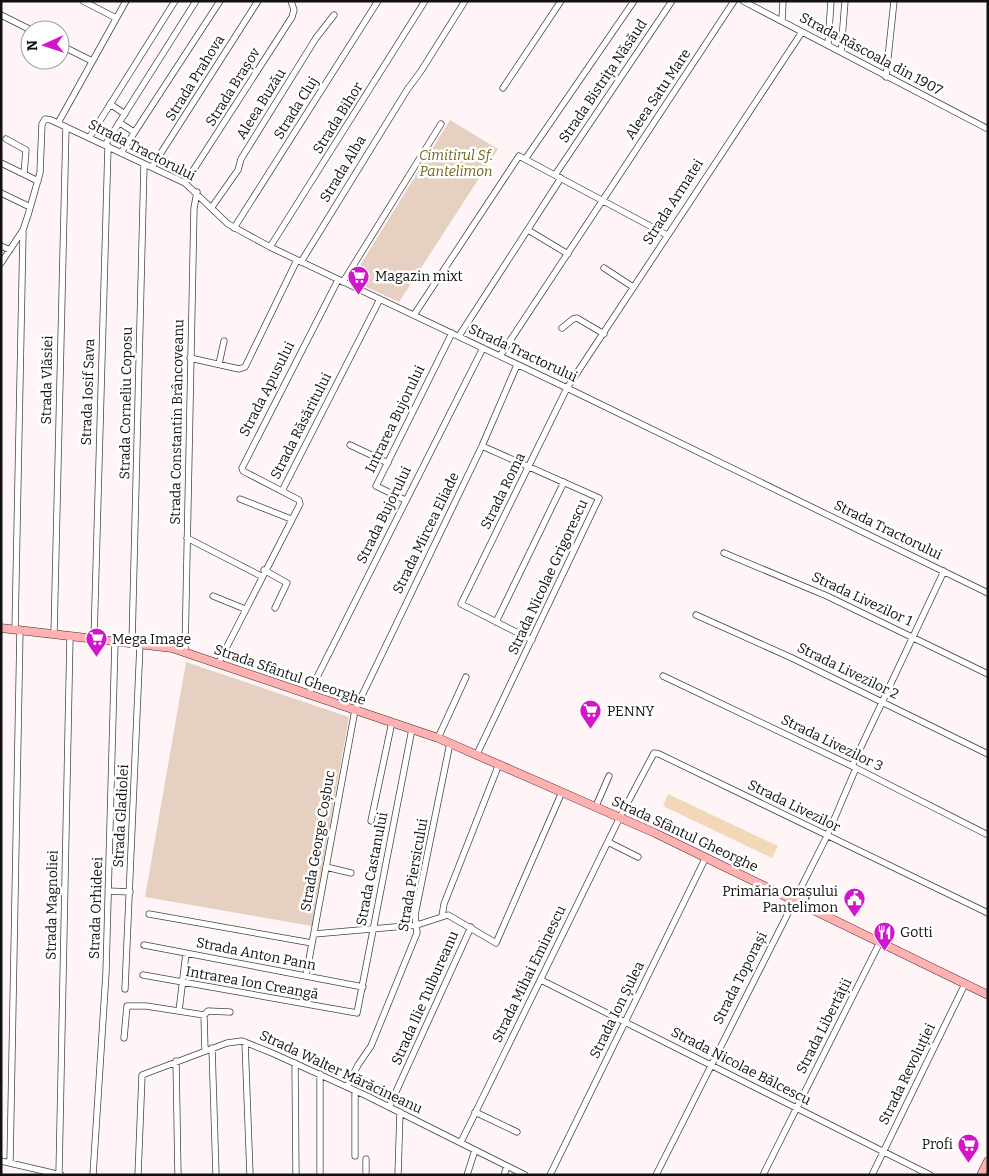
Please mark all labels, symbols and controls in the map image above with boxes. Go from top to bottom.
street label: Strada Răscoala din 1907 [797,9,945,99]
street label: Strada Bistrița Năsăud [555,16,652,147]
north arrow [20,20,70,70]
street label: Strada Prahova [162,32,228,124]
text: N [24,40,41,51]
street label: Strada Brașov [202,44,265,130]
street label: Aleea Satu Mare [622,46,694,142]
street label: Aleea Buzău [233,65,290,142]
street label: Strada Cluj [270,74,322,142]
street label: Strada Bihor [309,79,367,157]
street label: Strada Tractorului [86,116,198,184]
street label: Strada Alba [316,132,370,205]
park label: Cimitirul Sf. Pantelimon [419,147,493,180]
street label: Strada Armatei [639,156,707,248]
supermarket icon: Magazin mixt [347,264,371,295]
place label: Magazin mixt [375,268,463,285]
street label: Strada Constantin Brâncoveanu [167,319,187,525]
street label: Strada Tractorului [466,320,580,386]
street label: Strada Corneliu Coposu [116,326,136,479]
street label: Strada Vlăsiei [38,335,56,425]
street label: Strada Iosif Sava [78,338,98,446]
street label: Strada Apusului [236,339,298,439]
street label: Intrarea Bujorului [362,363,428,475]
street label: Strada Răsăritului [267,370,335,482]
street label: Strada Roma [477,450,529,532]
street label: Strada Bujorului [353,464,415,566]
street label: Strada Mircea Eliade [389,469,463,597]
street label: Strada Nicolae Grigorescu [504,496,592,657]
street label: Strada Tractorului [831,496,945,564]
street label: Strada Livezilor 1 [809,568,915,630]
supermarket icon: Mega Image [84,627,108,658]
place label: Mega Image [112,631,191,648]
street label: Strada Livezilor 2 [794,639,902,703]
street label: Strada Sfântul Gheorghe [212,641,368,709]
supermarket icon: PENNY [579,699,603,730]
place label: PENNY [607,703,655,720]
street label: Strada Livezilor 3 [778,711,886,775]
street label: Strada Gladiolei [110,764,132,868]
street label: Strada George Coșbuc [297,769,340,913]
street label: Strada Livezilor [745,776,843,836]
street label: Strada Sfântul Gheorghe [609,793,761,875]
street label: Strada Castanului [353,811,391,927]
street label: Strada Piersicului [395,817,431,933]
street label: Strada Magnoliei [43,850,61,960]
street label: Strada Orhideei [86,857,106,959]
place label: Primăria Orașului Pantelimon [722,883,838,916]
public building icon: Primăria Orașului Pantelimon [842,887,866,918]
street label: Strada Mihai Eminescu [488,903,570,1045]
restaurant icon: Gotti [872,920,896,951]
place label: Gotti [900,924,933,941]
street label: Strada Ilie Tulbureanu [388,928,462,1068]
street label: Strada Toporași [709,929,772,1028]
street label: Strada Anton Pann [195,934,318,974]
street label: Strada Ion Șulea [586,958,649,1062]
street label: Intrarea Ion Creangă [184,963,320,1003]
street label: Strada Libertății [793,975,856,1077]
street label: Strada Revoluției [875,1021,940,1128]
street label: Strada Nicolae Bălcescu [668,1023,814,1109]
street label: Strada Walter Mărăcineanu [257,1027,425,1117]
supermarket icon: Profi [957,1132,981,1163]
place label: Profi [922,1136,953,1153]

